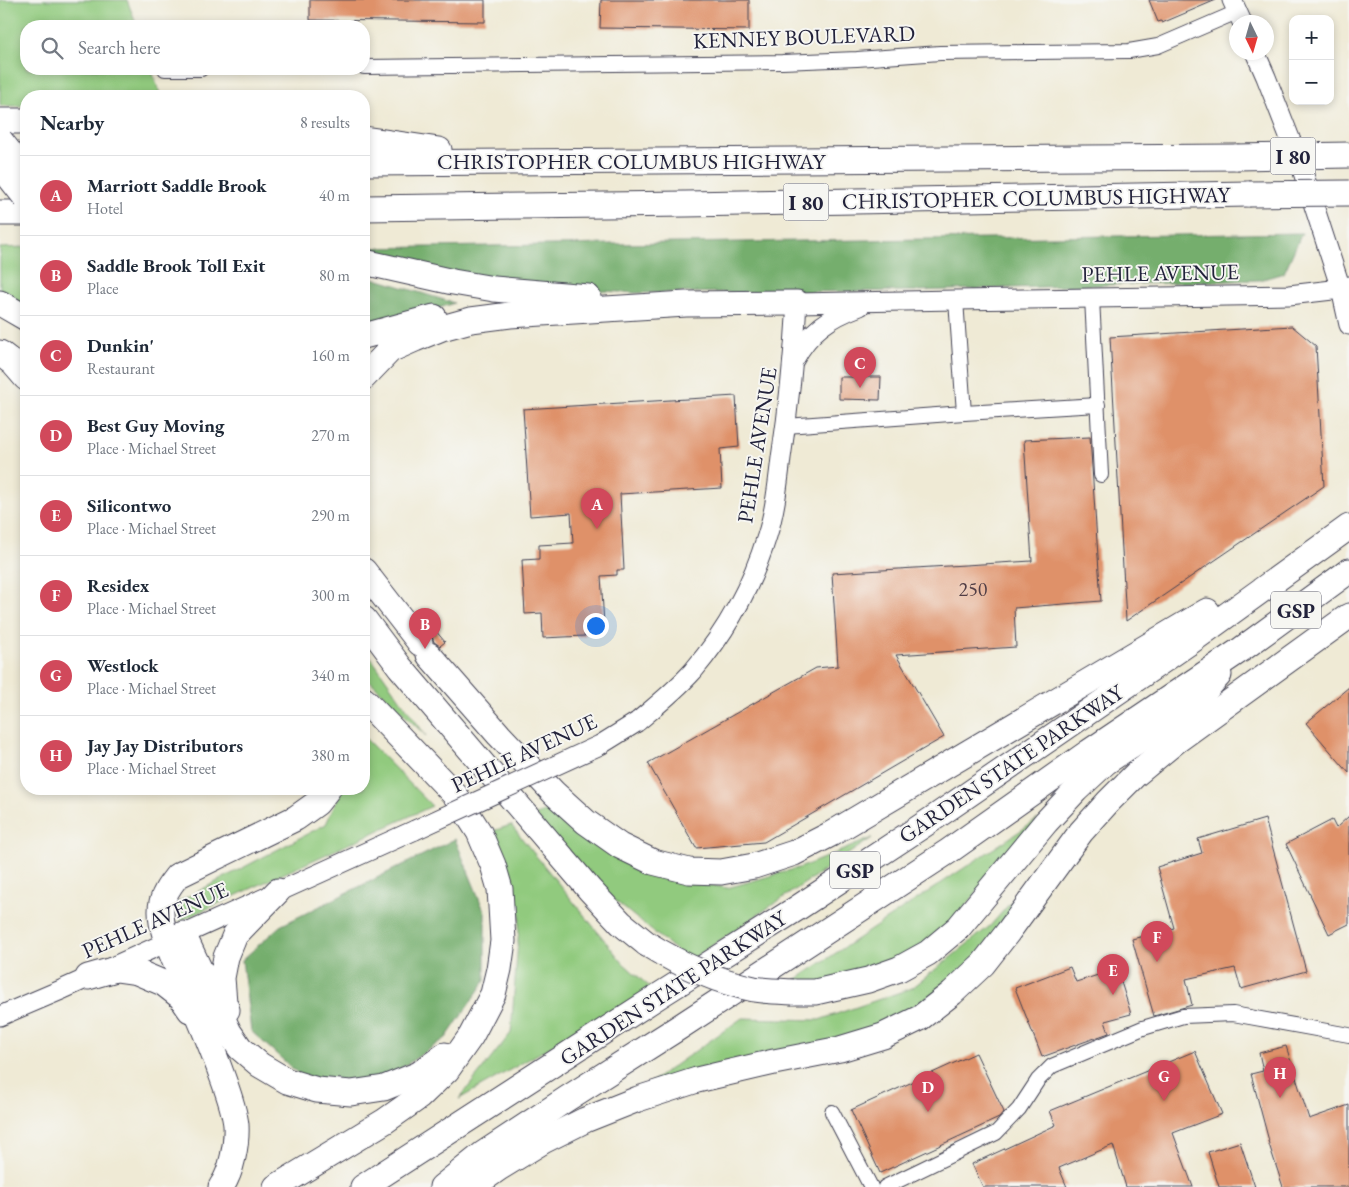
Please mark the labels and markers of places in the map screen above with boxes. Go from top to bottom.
pin: C [844,347,876,388]
pin: A [581,488,613,529]
pin: B [409,608,441,649]
pin: F [1141,921,1173,962]
pin: E [1097,954,1129,995]
pin: H [1264,1057,1296,1098]
pin: G [1148,1060,1180,1101]
pin: D [912,1071,944,1112]

